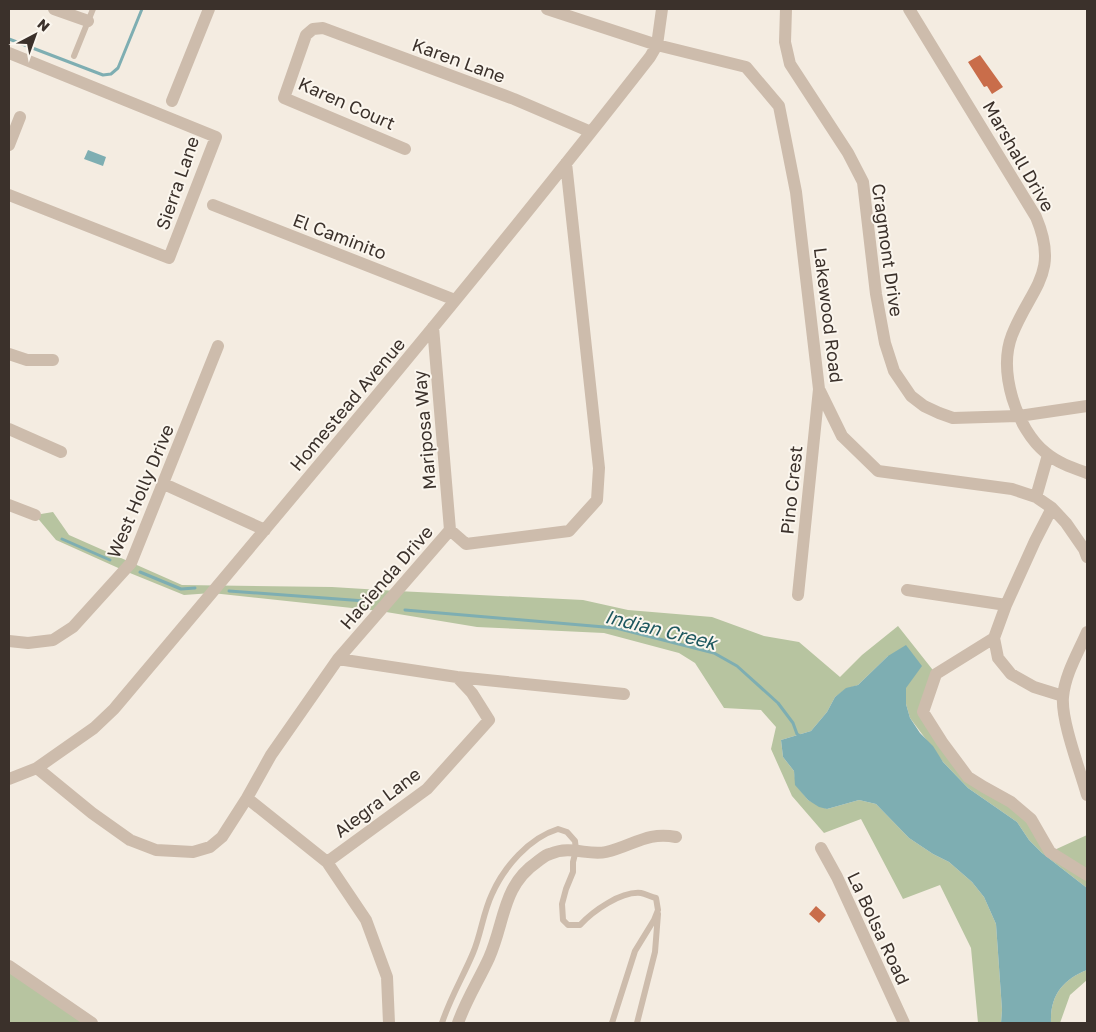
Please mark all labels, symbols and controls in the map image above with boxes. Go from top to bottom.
north arrow [10,10,60,60]
text: N [34,15,53,35]
street label: Karen Lane [409,33,509,87]
street label: Karen Court [295,72,399,134]
street label: Marshall Drive [978,97,1060,215]
street label: Sierra Lane [151,133,203,233]
street label: Cragmont Drive [868,182,908,318]
street label: El Caminito [290,208,390,264]
street label: Lakewood Road [810,246,848,384]
street label: Homestead Avenue [285,333,409,475]
street label: Mariposa Way [408,369,440,491]
street label: West Holly Drive [102,421,178,561]
street label: Pino Crest [775,444,807,536]
street label: Hacienda Drive [335,521,437,633]
water label: Indian Creek [603,604,722,655]
street label: Alegra Lane [329,762,425,842]
street label: La Bolsa Road [843,868,915,988]

